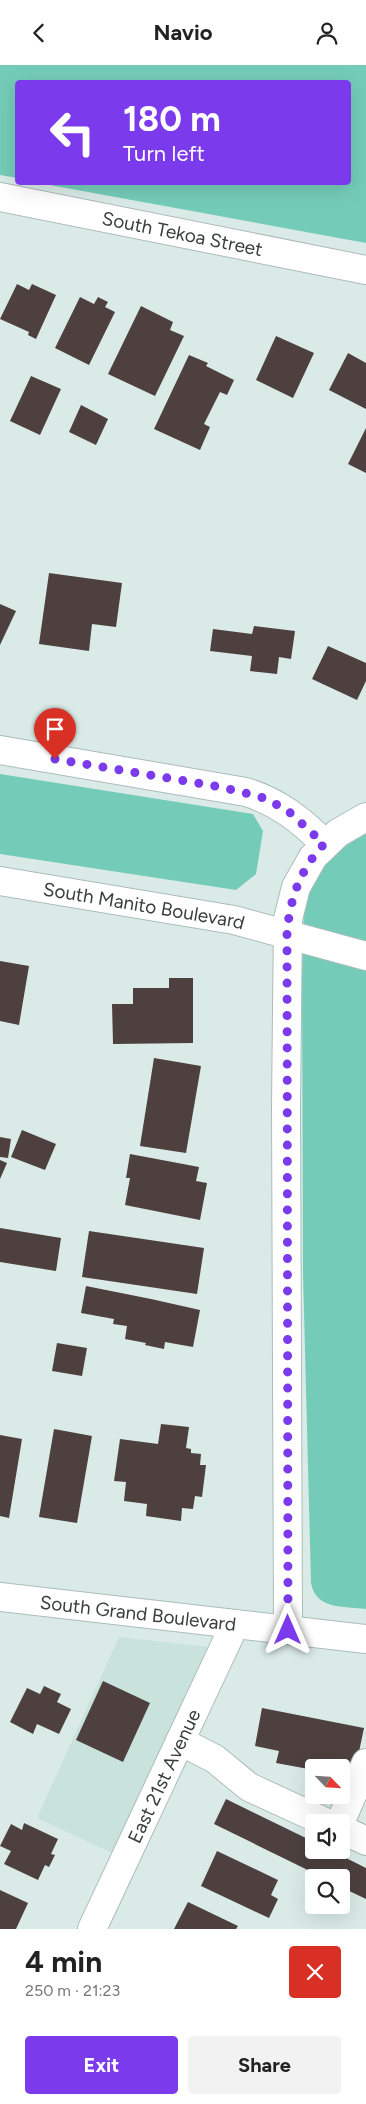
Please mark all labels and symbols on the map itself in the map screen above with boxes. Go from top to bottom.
street label: South Tekoa Street [100,206,265,261]
pin [34,708,76,759]
street label: South Manito Boulevard [42,877,247,934]
street label: South Grand Boulevard [39,1590,237,1636]
position arrow [261,1603,313,1655]
street label: East 21st Avenue [123,1705,205,1847]
north arrow [305,1759,350,1804]

